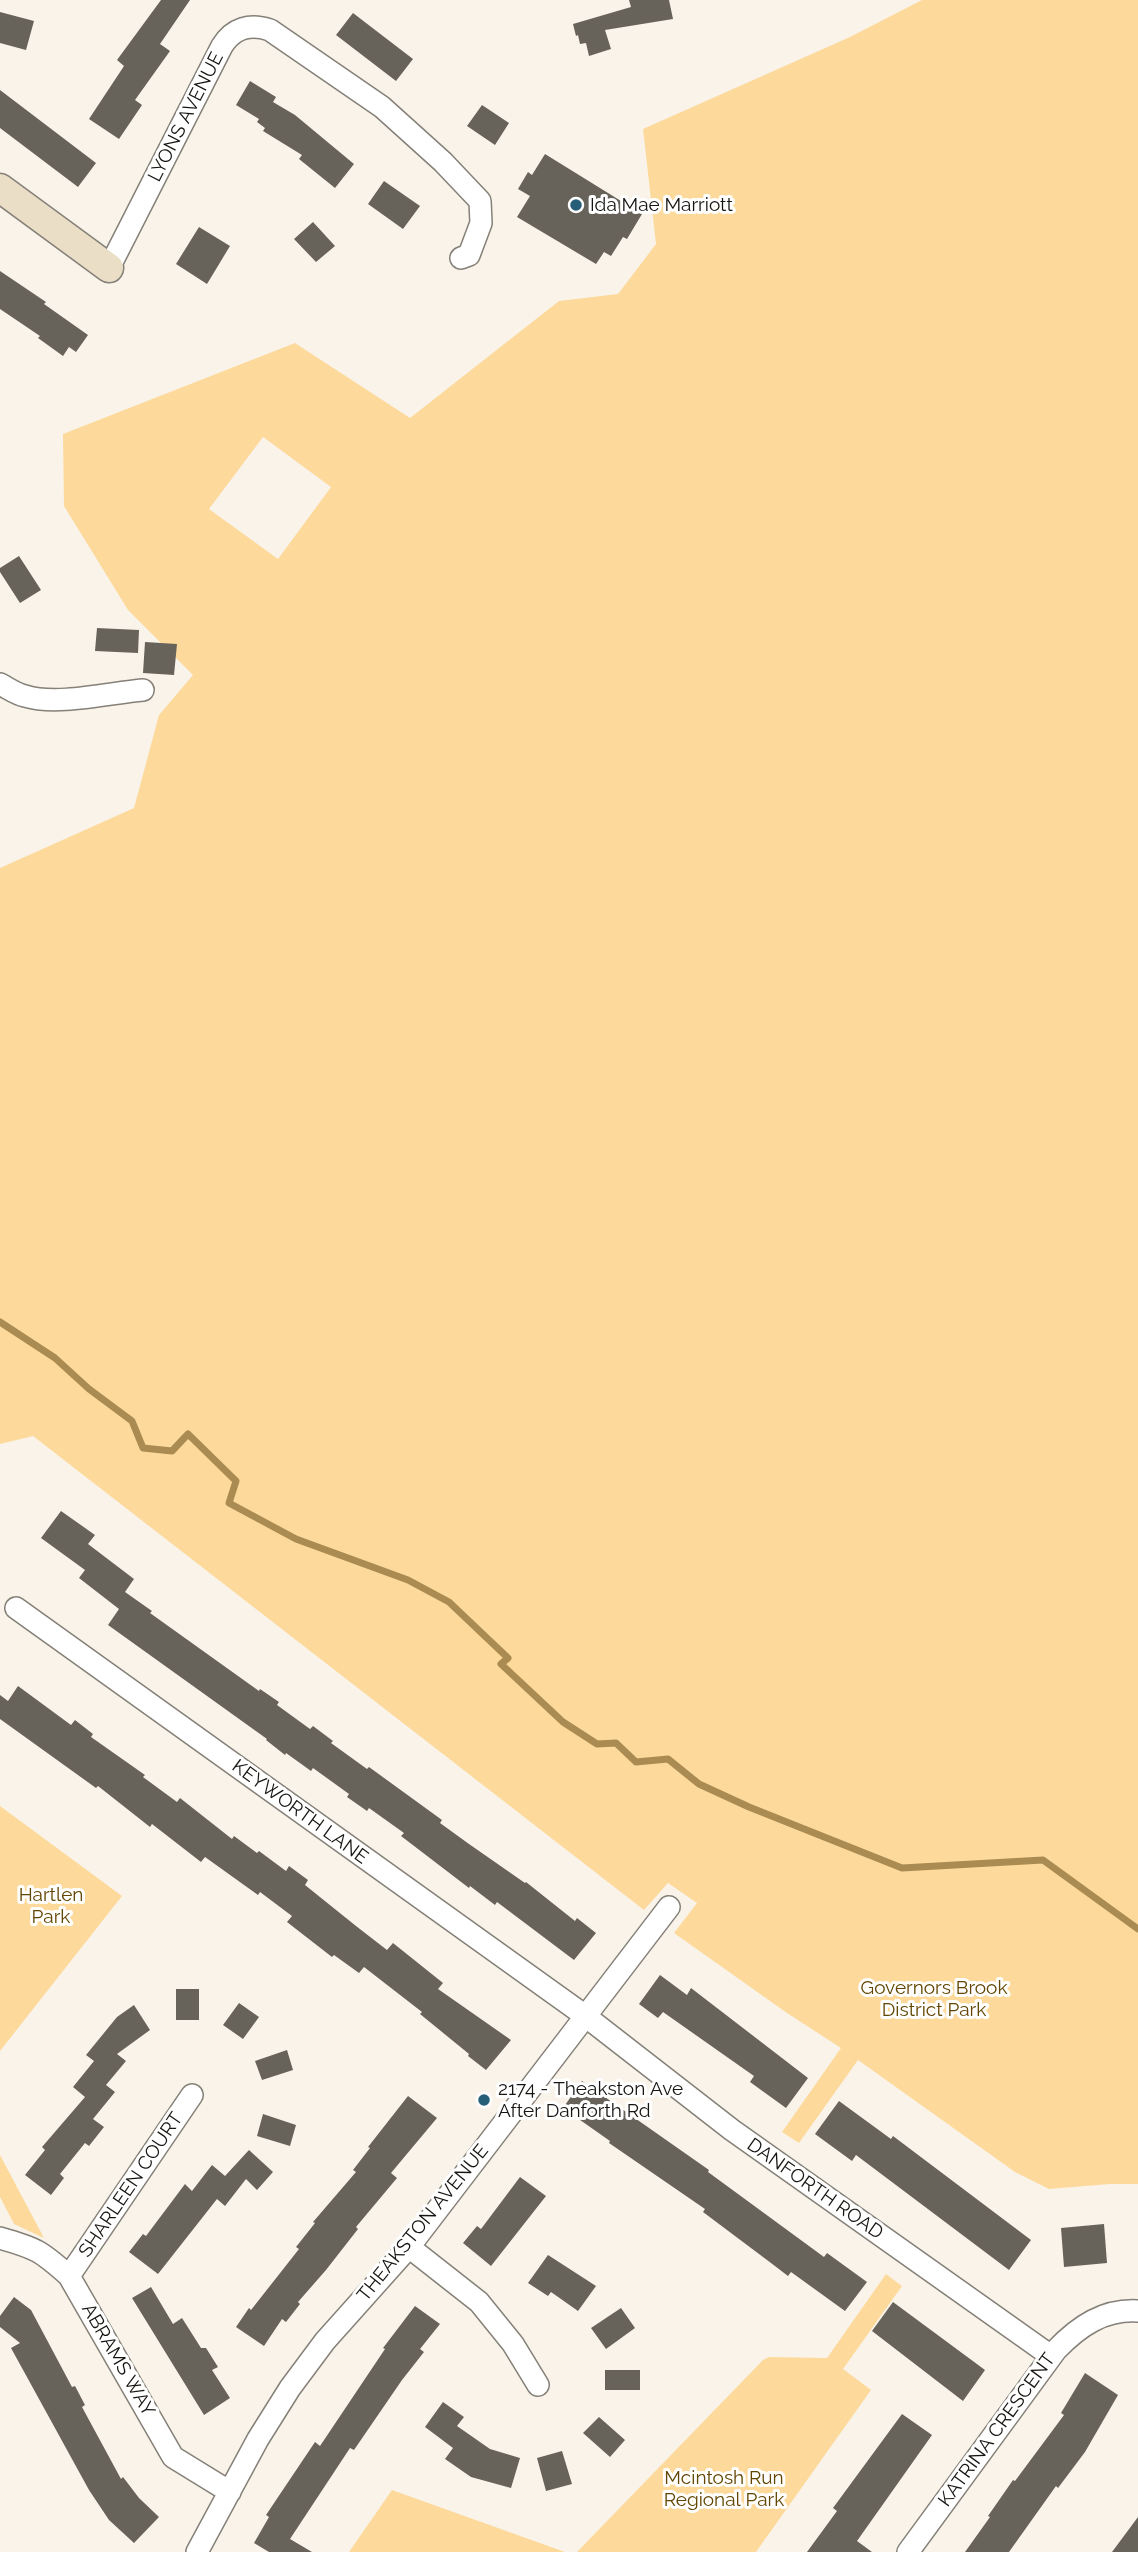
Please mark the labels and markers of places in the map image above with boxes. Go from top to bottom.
place label: Ida Mae Marriott [590,194,733,216]
marker: Ida Mae Marriott [568,197,584,213]
place label: 2174 - Theakston Ave After Danforth Rd [498,2078,683,2122]
marker: 2174 - Theakston Ave After Danforth Rd [476,2092,492,2108]

